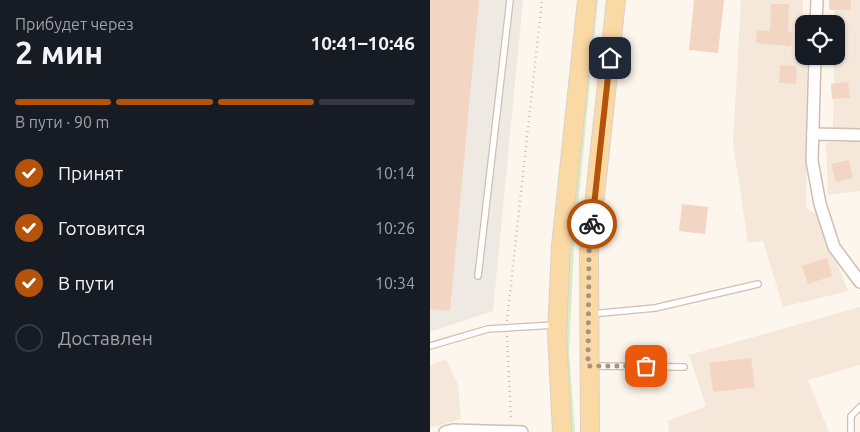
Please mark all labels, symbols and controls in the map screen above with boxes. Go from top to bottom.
text: Прибудет через [15,15,134,33]
map controls [795,15,845,65]
button: locate [795,15,845,65]
text: 10:41–10:46 [310,32,415,54]
text: 2 мин [15,34,103,70]
pin [589,37,631,79]
icon: home [596,44,624,72]
text: В пути · 90 m [15,113,109,131]
icon: check [15,159,43,187]
text: Принят [58,162,123,184]
text: 10:14 [375,164,415,182]
courier [567,199,617,249]
icon: bike [578,210,606,238]
icon: check [15,214,43,242]
text: Готовится [58,217,145,239]
text: 10:26 [375,219,415,237]
icon: check [15,269,43,297]
text: В пути [58,272,115,294]
text: 10:34 [375,274,415,292]
text: Доставлен [58,327,153,349]
pin [625,345,667,387]
icon: bag [632,352,660,380]

